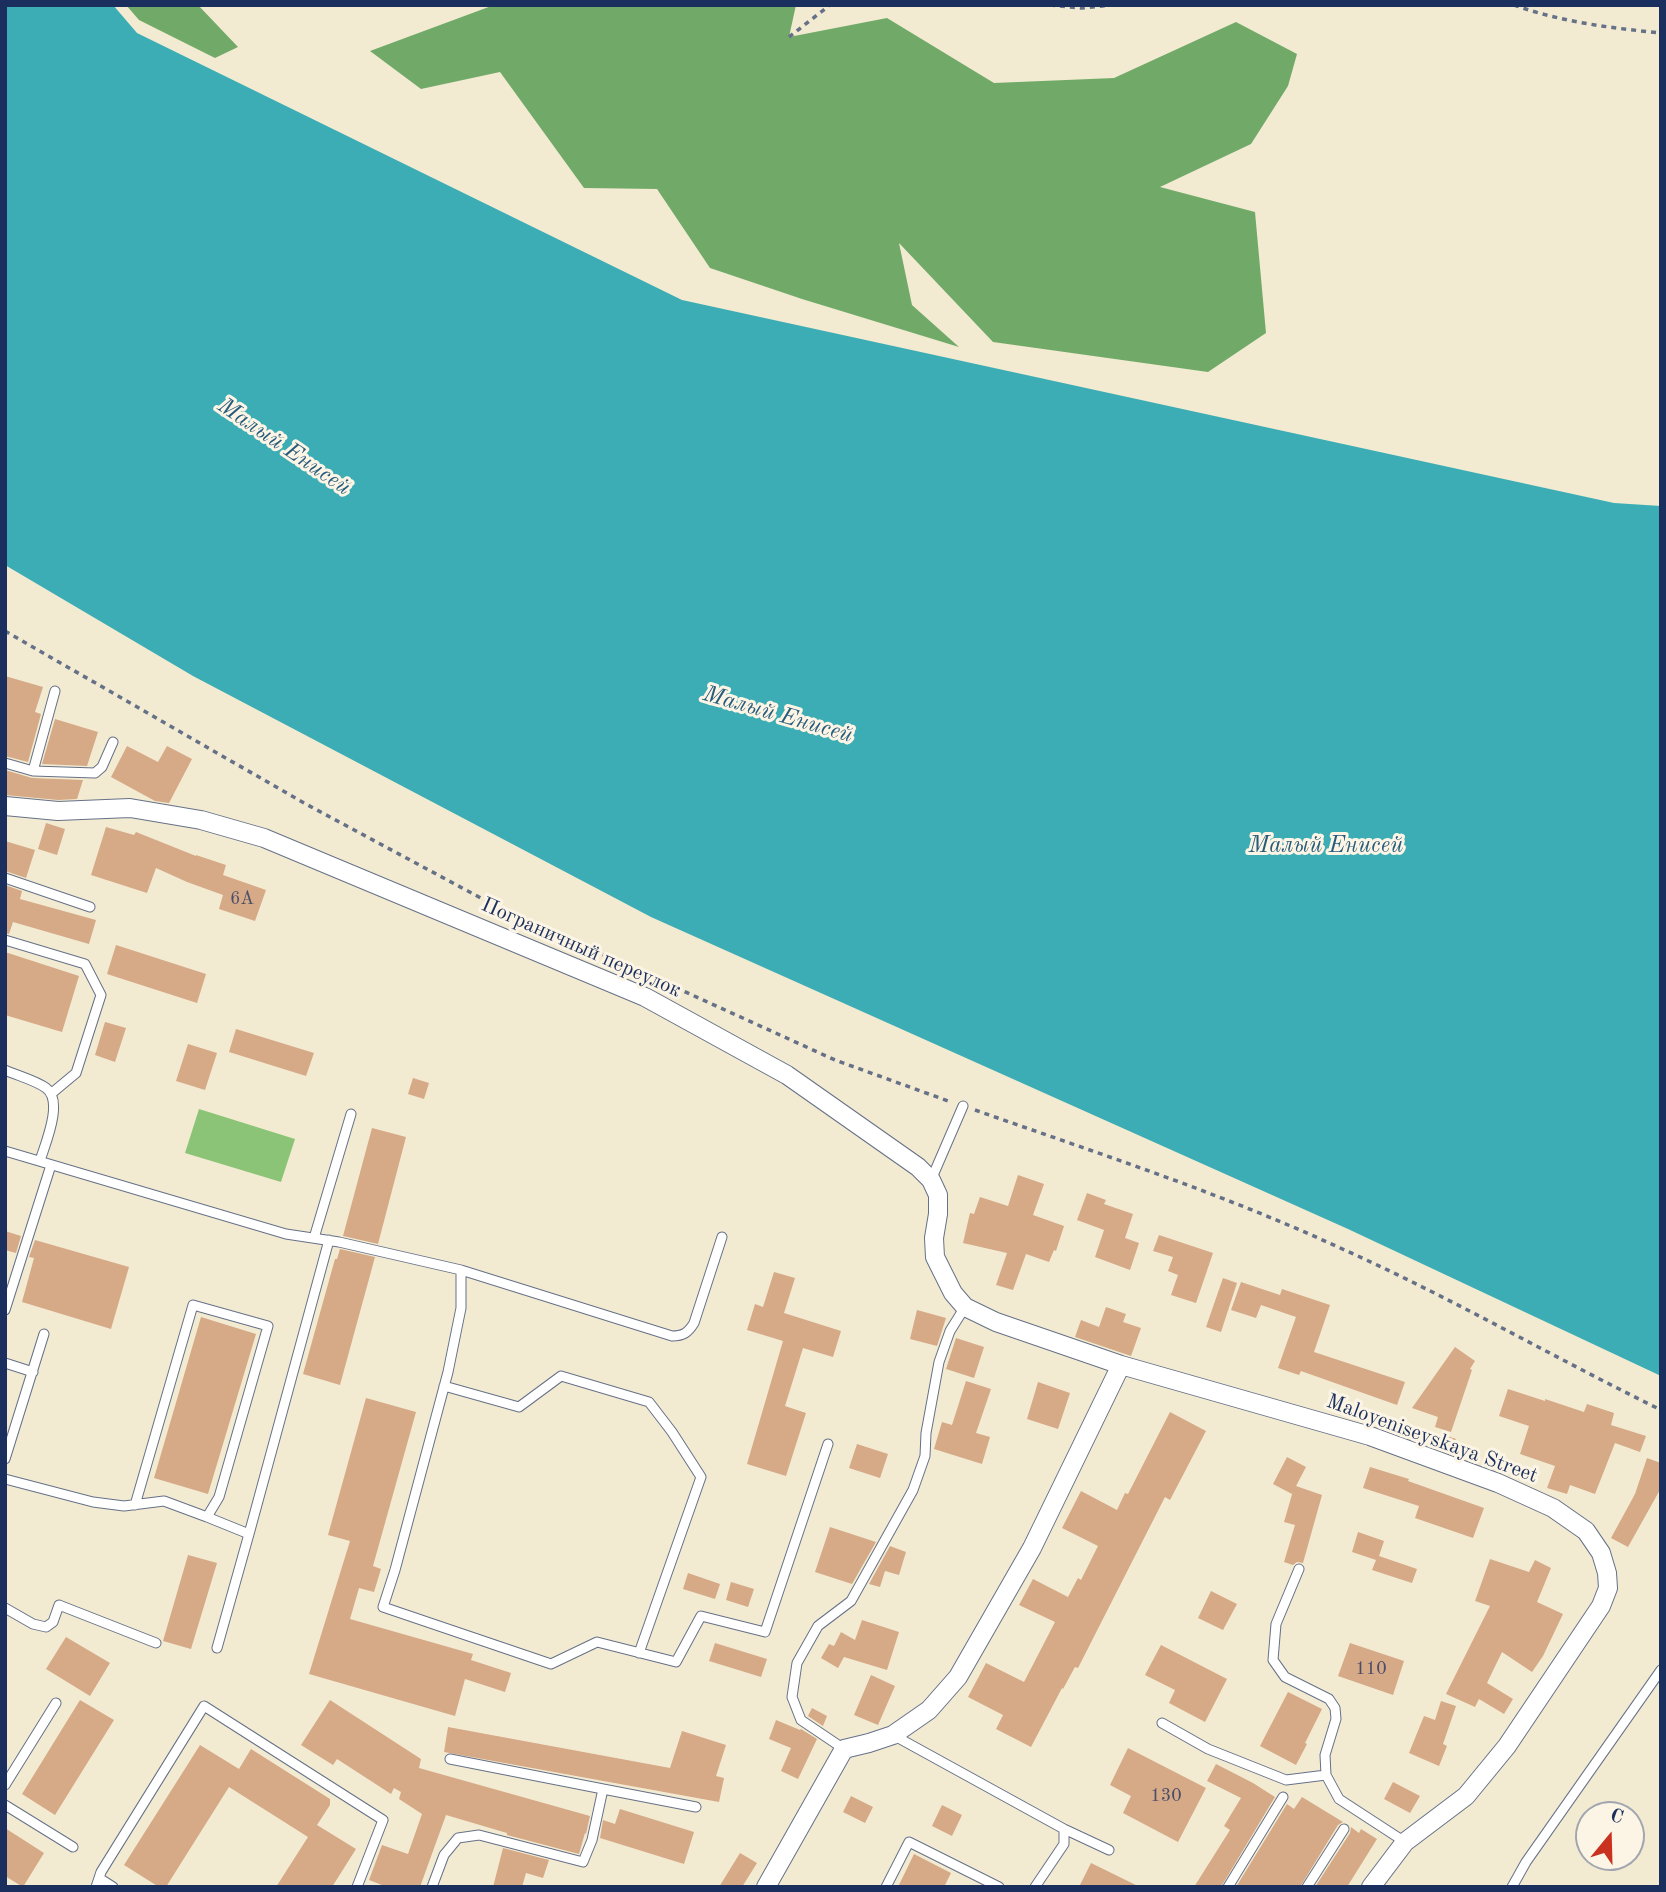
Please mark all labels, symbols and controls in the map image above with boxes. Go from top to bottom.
water label: Малый Енисей [212,392,356,502]
water label: Малый Енисей [700,680,856,750]
water label: Малый Енисей [1249,832,1403,860]
house number: 6А [230,888,254,910]
street label: Пограничный переулок [477,892,685,1004]
street label: Maloyeniseyskaya Street [1323,1389,1541,1489]
house number: 110 [1355,1658,1387,1680]
house number: 130 [1150,1785,1182,1807]
north arrow [1575,1801,1645,1871]
text: С [1607,1807,1625,1829]

